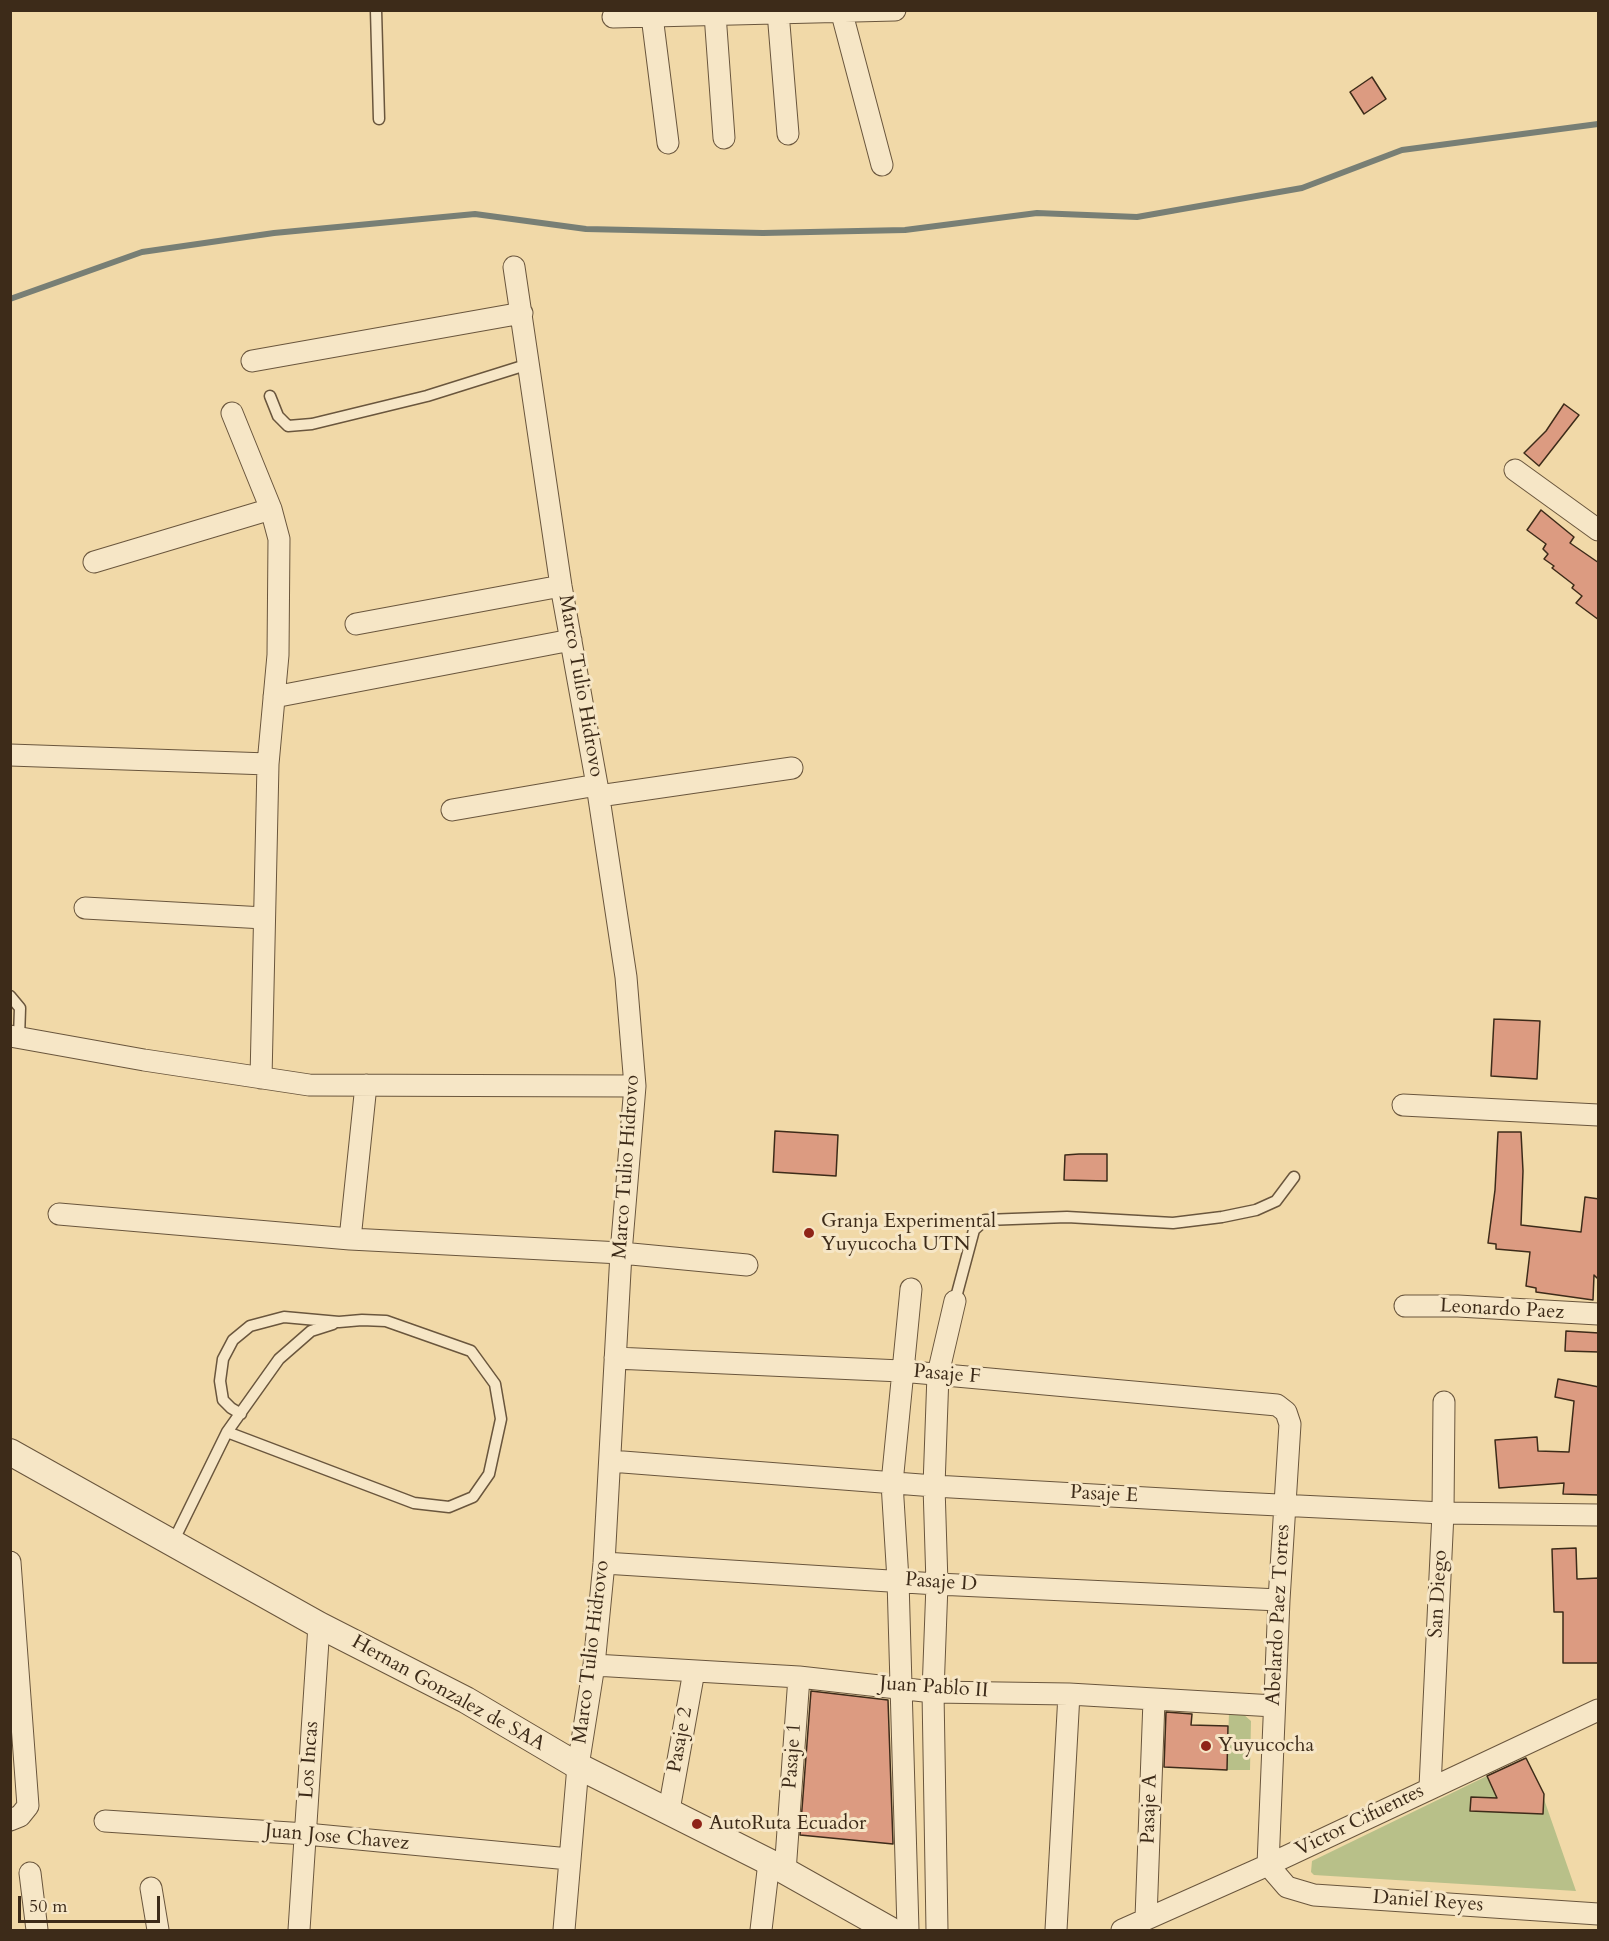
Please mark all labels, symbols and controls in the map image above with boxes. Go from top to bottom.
street label: Marco Tulio Hidrovo [552,593,608,779]
street label: Marco Tulio Hidrovo [609,1074,645,1260]
place label: Granja Experimental Yuyucocha UTN [821,1210,996,1257]
marker: Granja Experimental Yuyucocha UTN [802,1226,816,1240]
street label: Leonardo Paez [1439,1295,1565,1325]
street label: Pasaje F [912,1360,982,1390]
street label: Pasaje E [1069,1481,1139,1509]
street label: Abelardo Paez Torres [1262,1524,1296,1706]
street label: San Diego [1425,1549,1453,1639]
street label: Marco Tulio Hidrovo [569,1559,615,1745]
street label: Pasaje D [904,1569,978,1597]
street label: Hernan Gonzalez de SAA [347,1631,549,1757]
street label: Juan Pablo II [879,1672,989,1704]
street label: Pasaje 2 [663,1705,699,1775]
street label: Los Incas [295,1720,325,1800]
street label: Pasaje 1 [779,1722,807,1790]
place label: Yuyucocha [1218,1734,1314,1758]
marker: Yuyucocha [1199,1739,1213,1753]
street label: Pasaje A [1137,1774,1163,1844]
street label: Victor Cifuentes [1292,1780,1428,1862]
place label: AutoRuta Ecuador [709,1812,866,1836]
marker: AutoRuta Ecuador [690,1817,704,1831]
street label: Juan Jose Chavez [264,1820,410,1856]
scale bar [21,1884,164,1922]
street label: Daniel Reyes [1372,1886,1484,1918]
text: 50 m [29,1894,68,1919]

